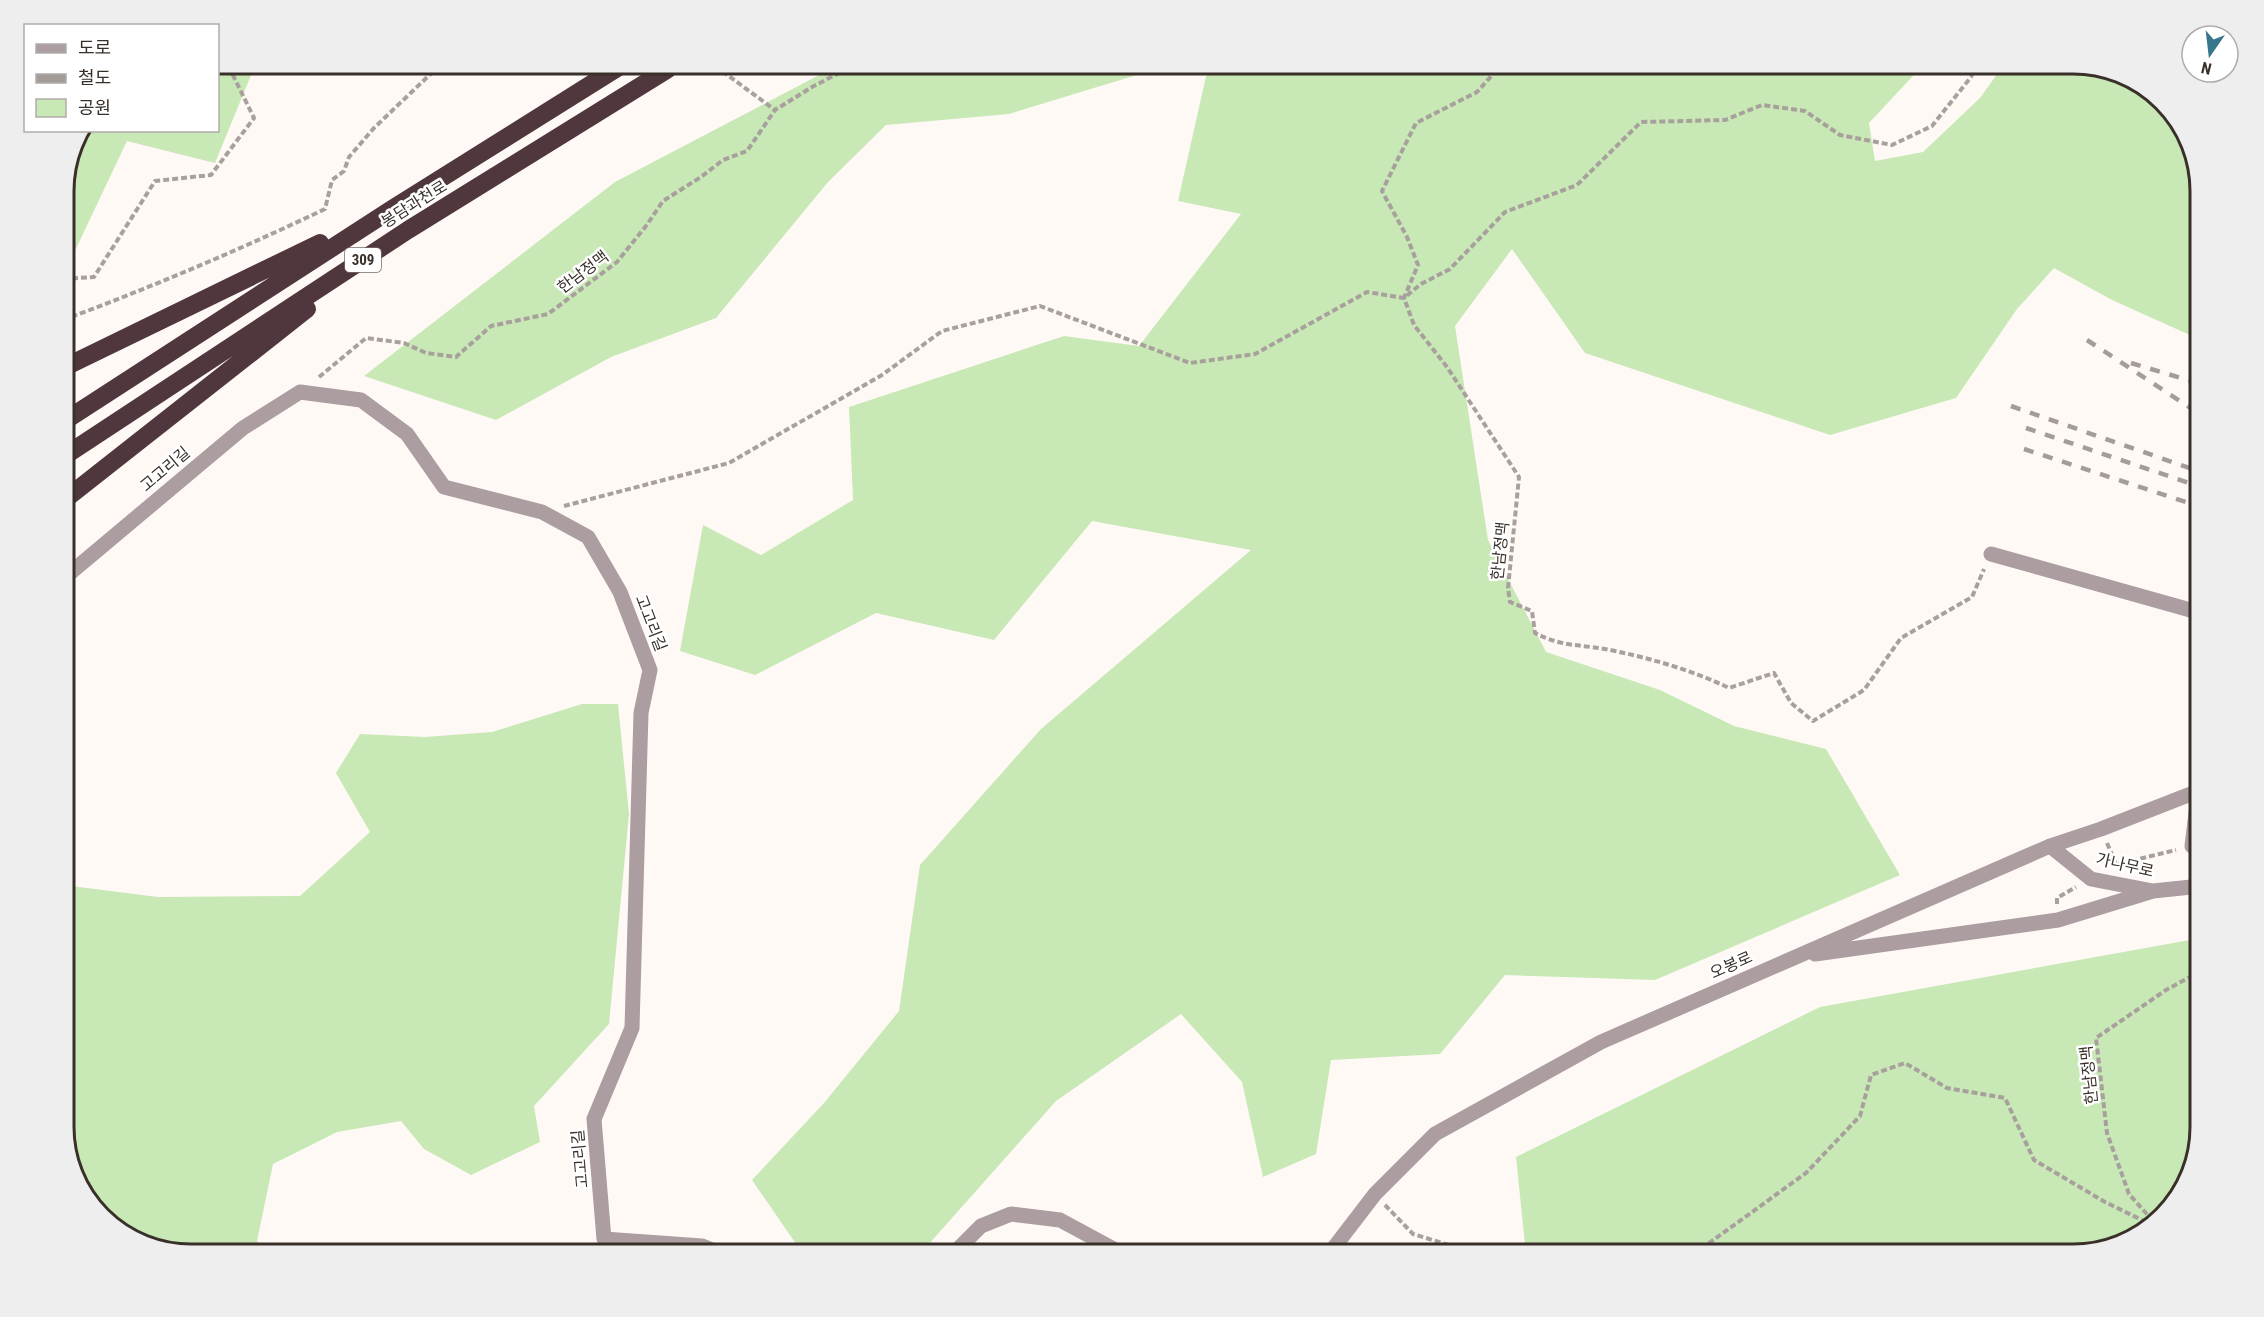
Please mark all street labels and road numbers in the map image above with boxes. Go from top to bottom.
street label: 봉담과천로 [378,176,450,232]
street label: 한남정맥 [554,247,612,297]
road number: 309 [345,248,381,272]
street label: 고고리길 [136,443,194,495]
street label: 한남정맥 [1487,521,1513,581]
street label: 고고리길 [632,592,670,654]
street label: 가나무로 [2094,849,2156,881]
street label: 오봉로 [1707,947,1755,983]
street label: 한남정맥 [2076,1045,2102,1105]
street label: 고고리길 [568,1129,592,1189]

